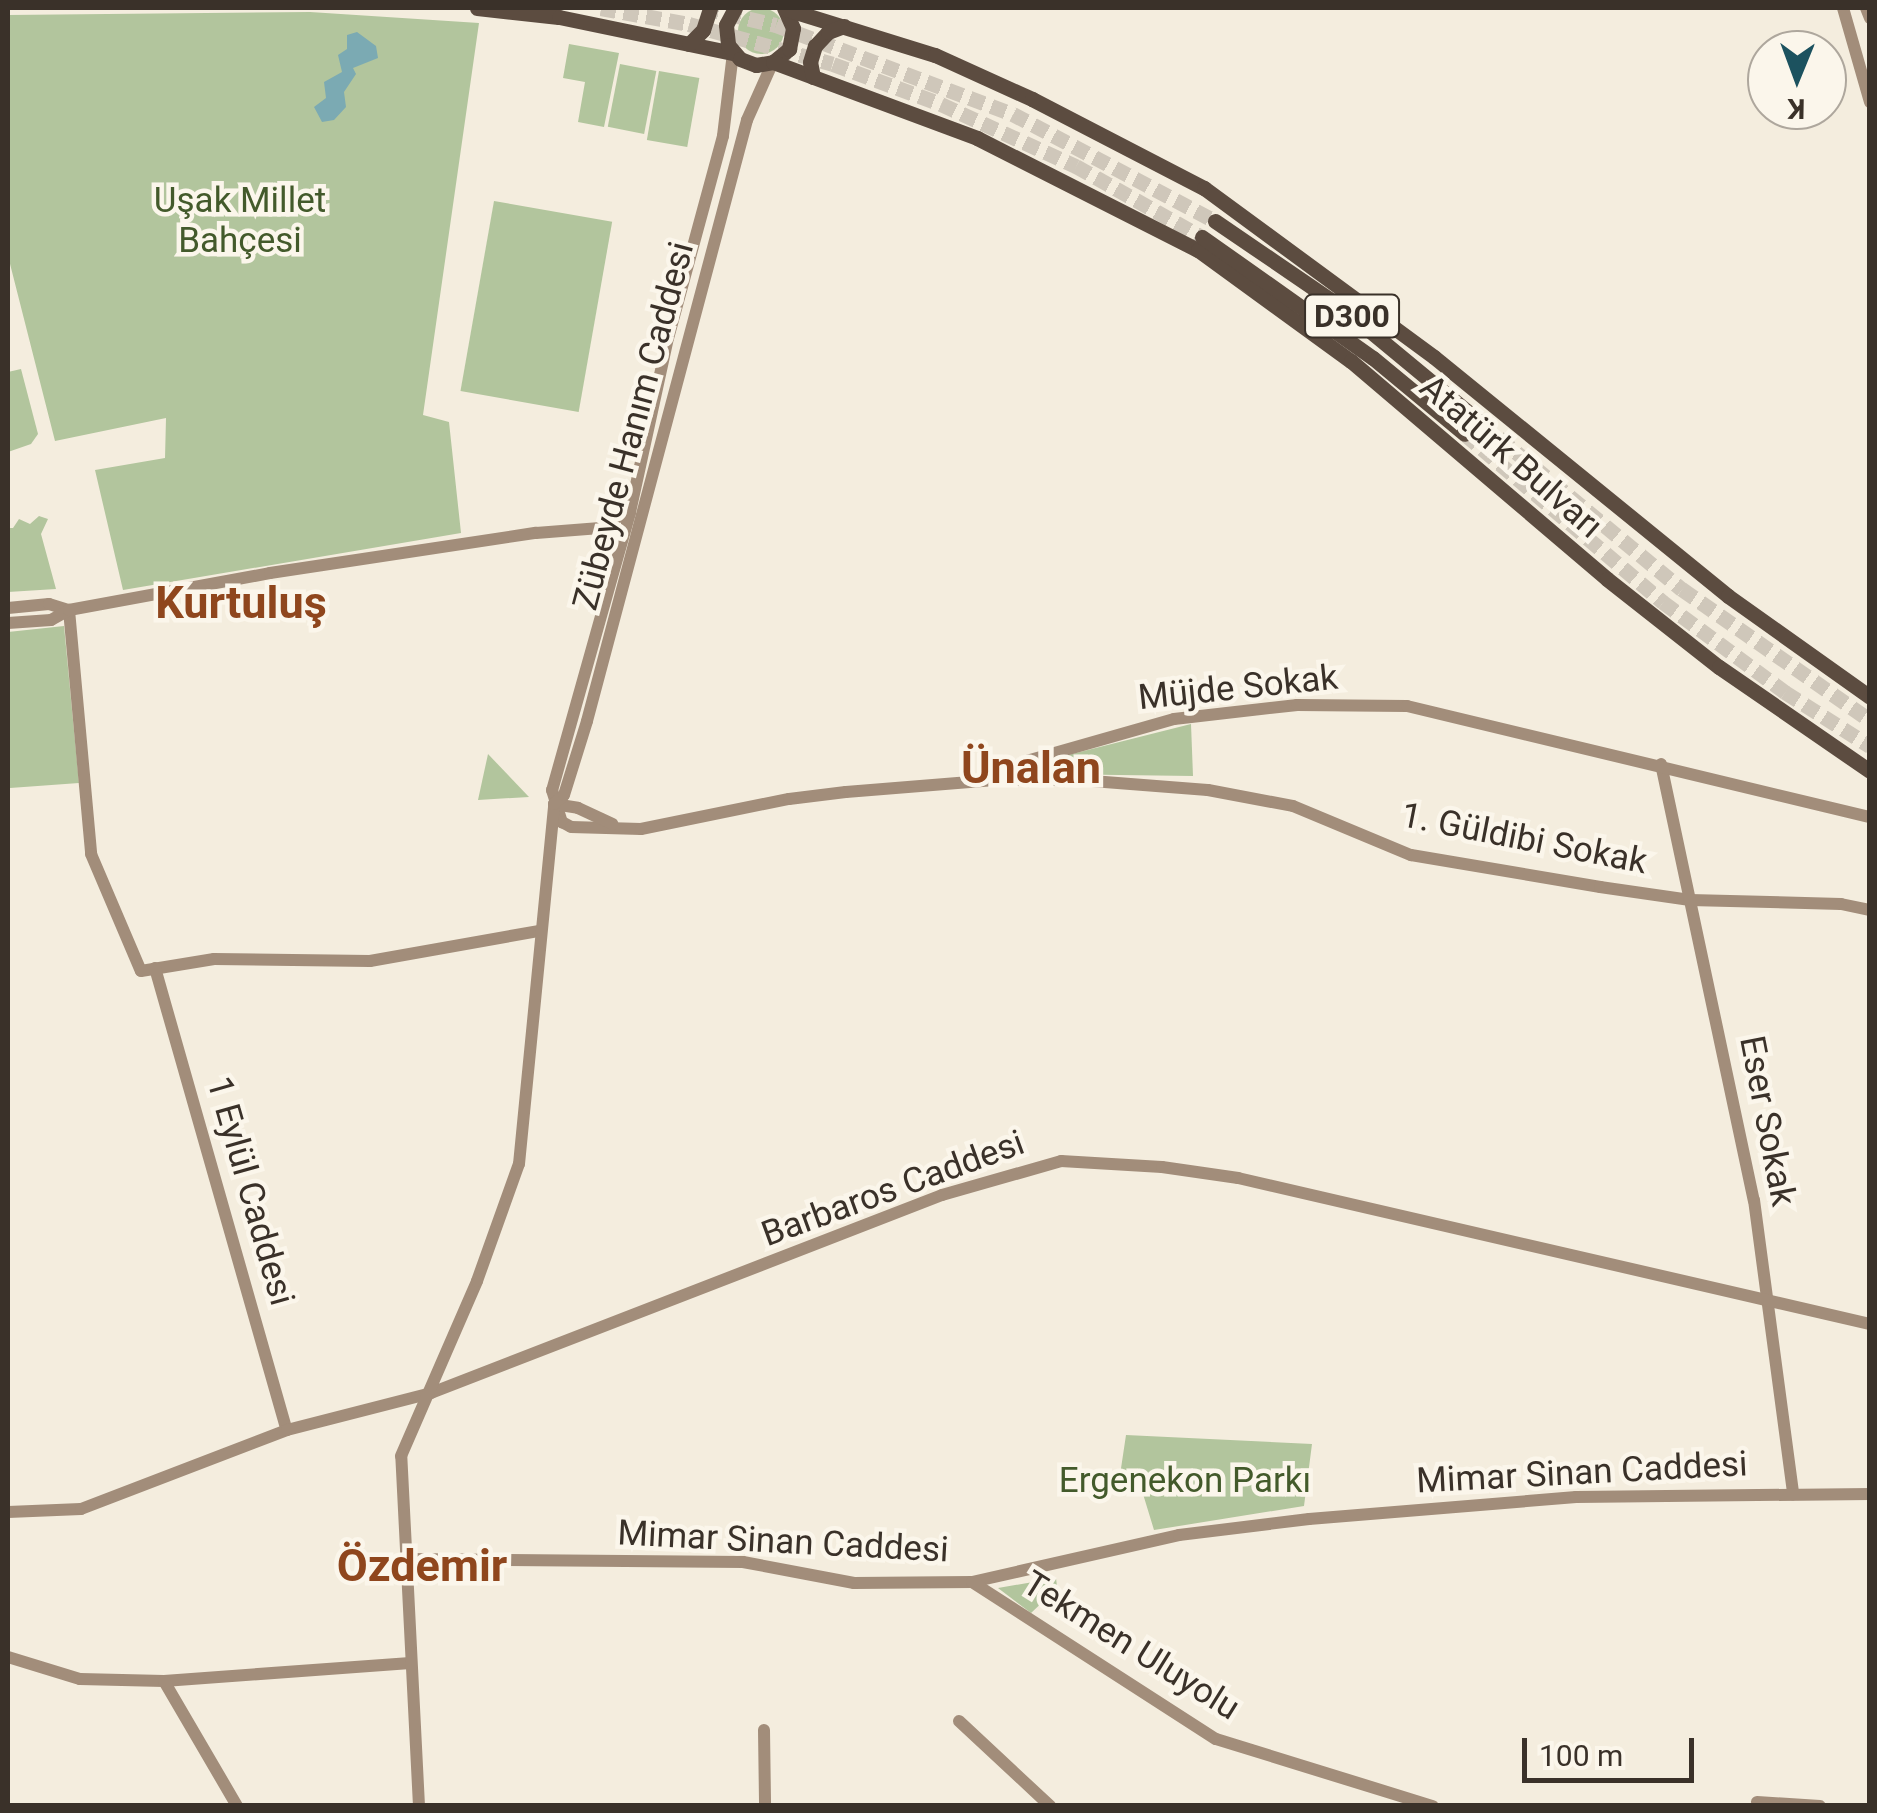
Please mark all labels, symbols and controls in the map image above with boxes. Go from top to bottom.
north arrow [1747,30,1847,130]
text: K [1787,92,1806,125]
park label: Uşak Millet Bahçesi [154,180,326,262]
street label: Zübeyde Hanım Caddesi [565,237,703,615]
road number: D300 [1302,289,1402,343]
street label: Atatürk Bulvarı [1411,366,1611,548]
district label: Kurtuluş [155,576,327,630]
street label: Müjde Sokak [1136,657,1340,719]
district label: Ünalan [961,741,1101,795]
street label: 1. Güldibi Sokak [1397,795,1651,883]
street label: Eser Sokak [1730,1032,1804,1210]
street label: 1 Eylül Caddesi [197,1072,303,1310]
street label: Barbaros Caddesi [756,1122,1030,1256]
street label: Mimar Sinan Caddesi [1415,1443,1749,1503]
park label: Ergenekon Parkı [1059,1460,1311,1502]
street label: Mimar Sinan Caddesi [616,1512,950,1572]
district label: Özdemir [337,1539,507,1593]
street label: Tekmen Uluyolu [1015,1563,1247,1729]
scale bar [1527,1718,1700,1780]
text: 100 m [1539,1738,1623,1773]

